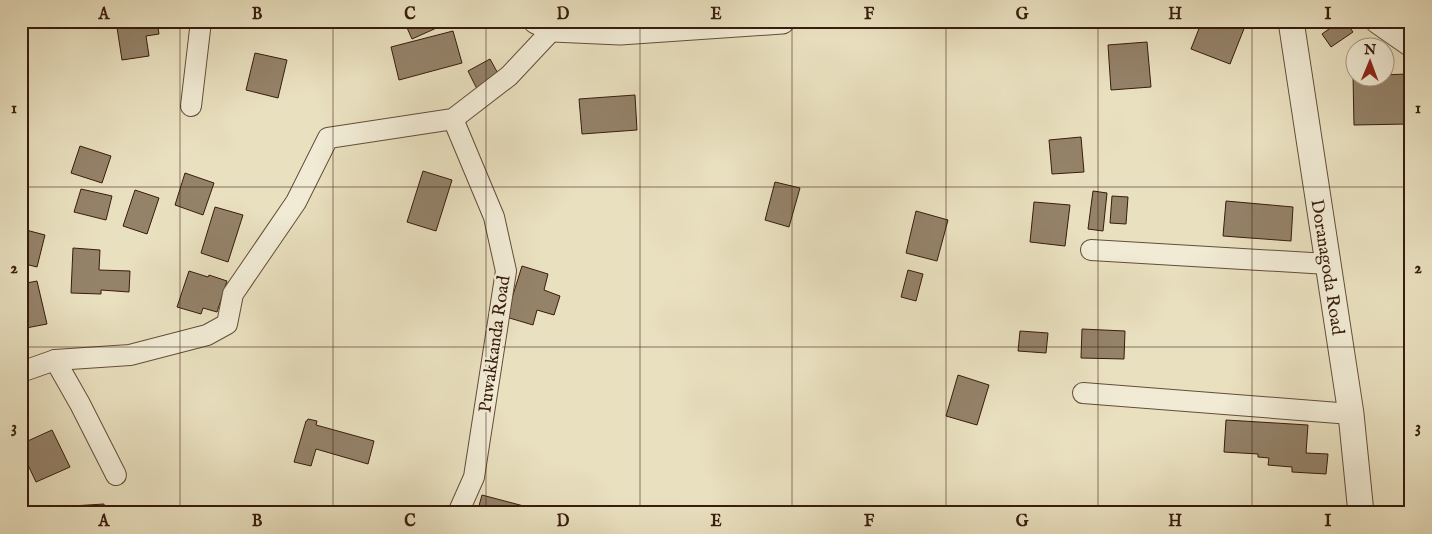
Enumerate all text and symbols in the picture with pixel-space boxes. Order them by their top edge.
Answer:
text: A [98,5,111,25]
text: B [252,5,263,25]
text: C [404,5,416,25]
text: D [557,5,570,25]
text: E [710,5,722,25]
text: F [864,5,875,25]
text: G [1016,5,1029,25]
text: H [1168,5,1182,25]
text: I [1325,5,1332,25]
north arrow [1344,38,1394,88]
text: N [1363,41,1376,59]
text: 1 [11,99,17,119]
text: 1 [1415,99,1421,119]
street label: Doranagoda Road [1304,198,1349,337]
text: 2 [10,259,18,279]
text: 2 [1414,259,1422,279]
street label: Puwakkanda Road [474,274,517,414]
text: 3 [11,418,17,438]
text: 3 [1415,418,1421,438]
text: A [98,512,111,532]
text: B [252,512,263,532]
text: C [404,512,416,532]
text: D [557,512,570,532]
text: E [710,512,722,532]
text: F [864,512,875,532]
text: G [1016,512,1029,532]
text: H [1168,512,1182,532]
text: I [1325,512,1332,532]

